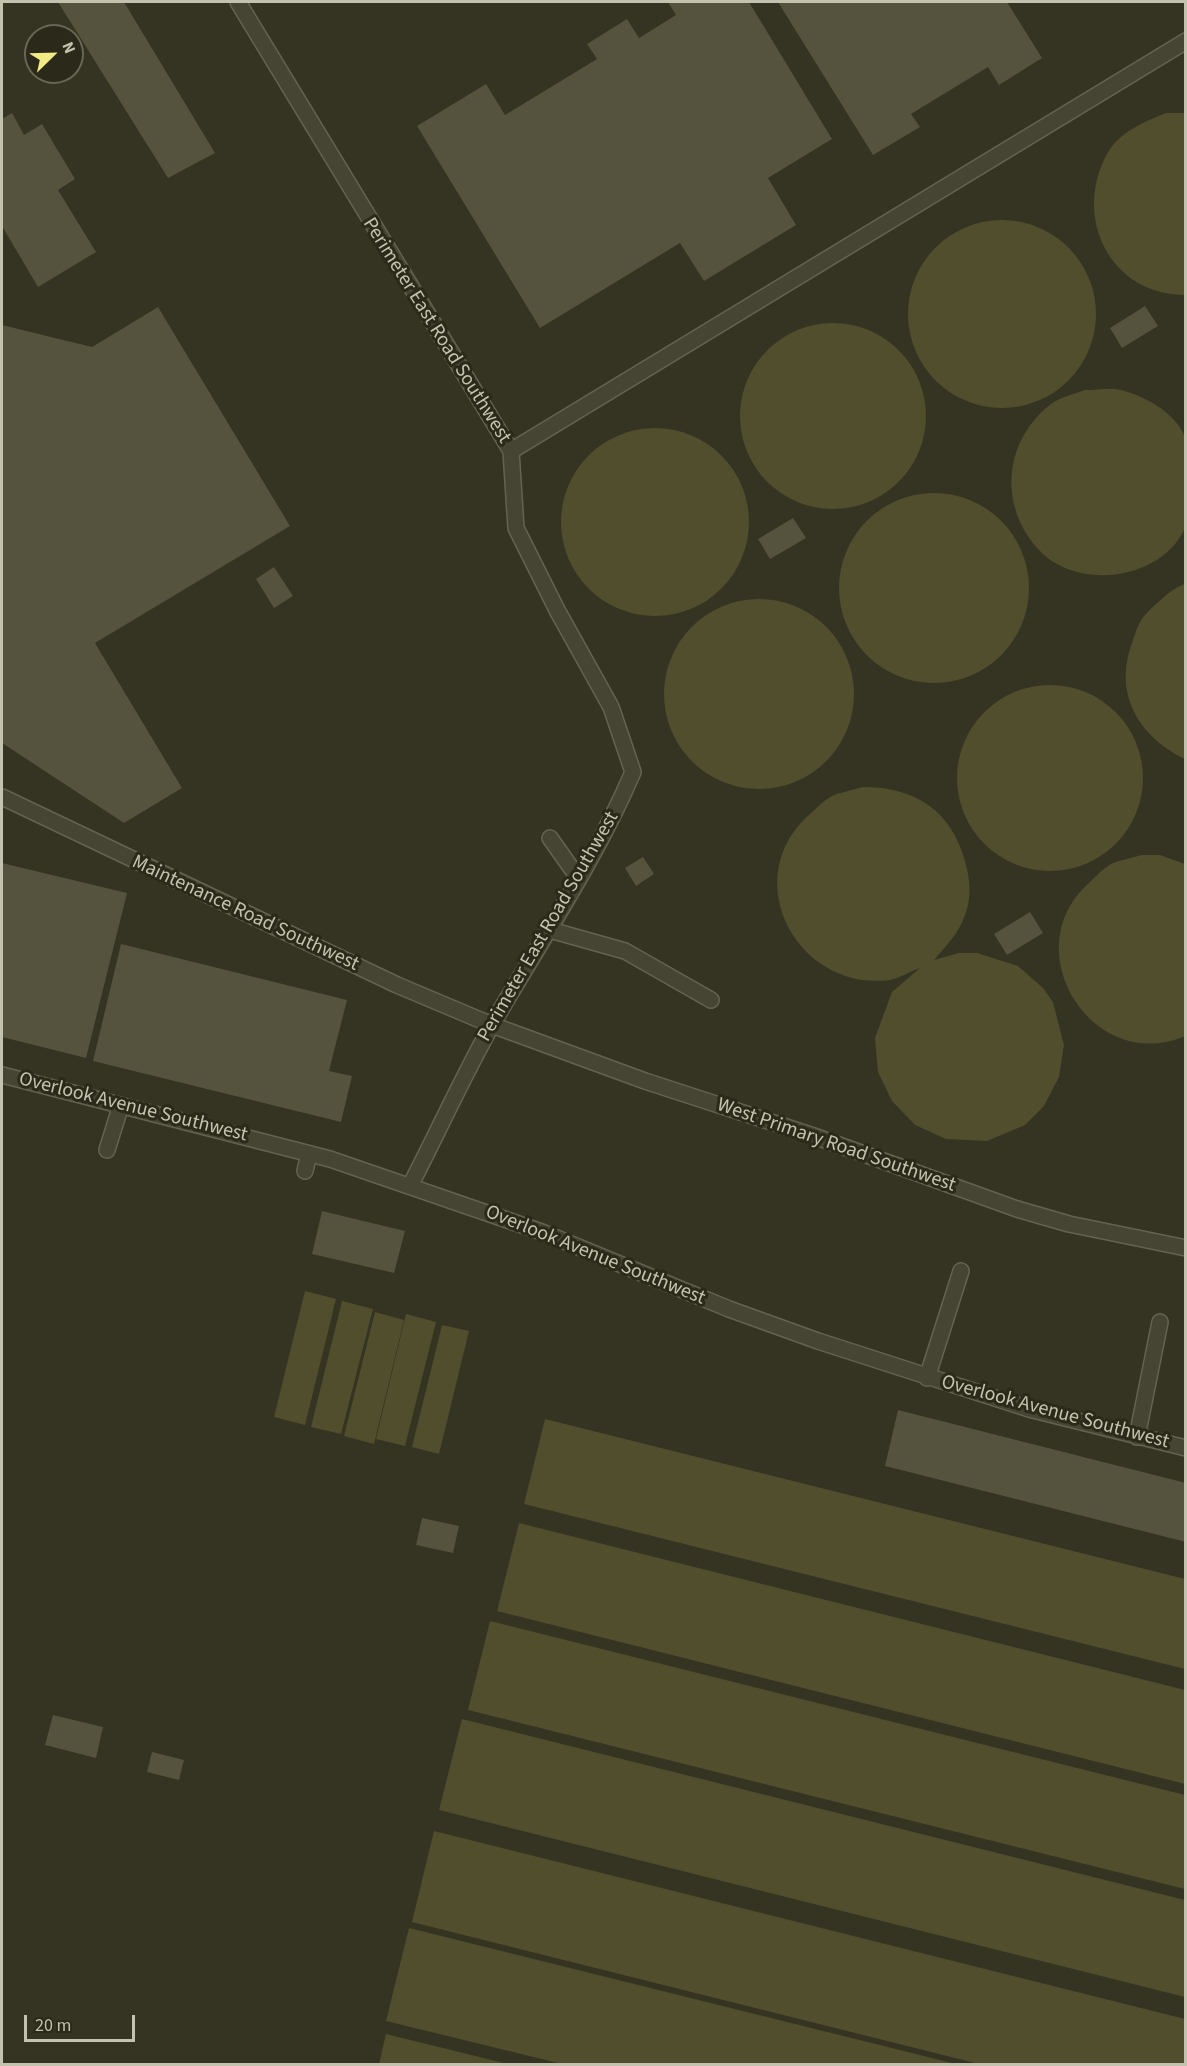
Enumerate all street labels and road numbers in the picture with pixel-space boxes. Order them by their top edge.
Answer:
street label: Perimeter East Road Southwest [357,214,515,448]
street label: Perimeter East Road Southwest [473,808,625,1046]
street label: Maintenance Road Southwest [128,851,362,977]
street label: Overlook Avenue Southwest [16,1068,250,1148]
street label: West Primary Road Southwest [713,1094,959,1198]
street label: Overlook Avenue Southwest [482,1201,708,1311]
street label: Overlook Avenue Southwest [939,1371,1171,1455]

